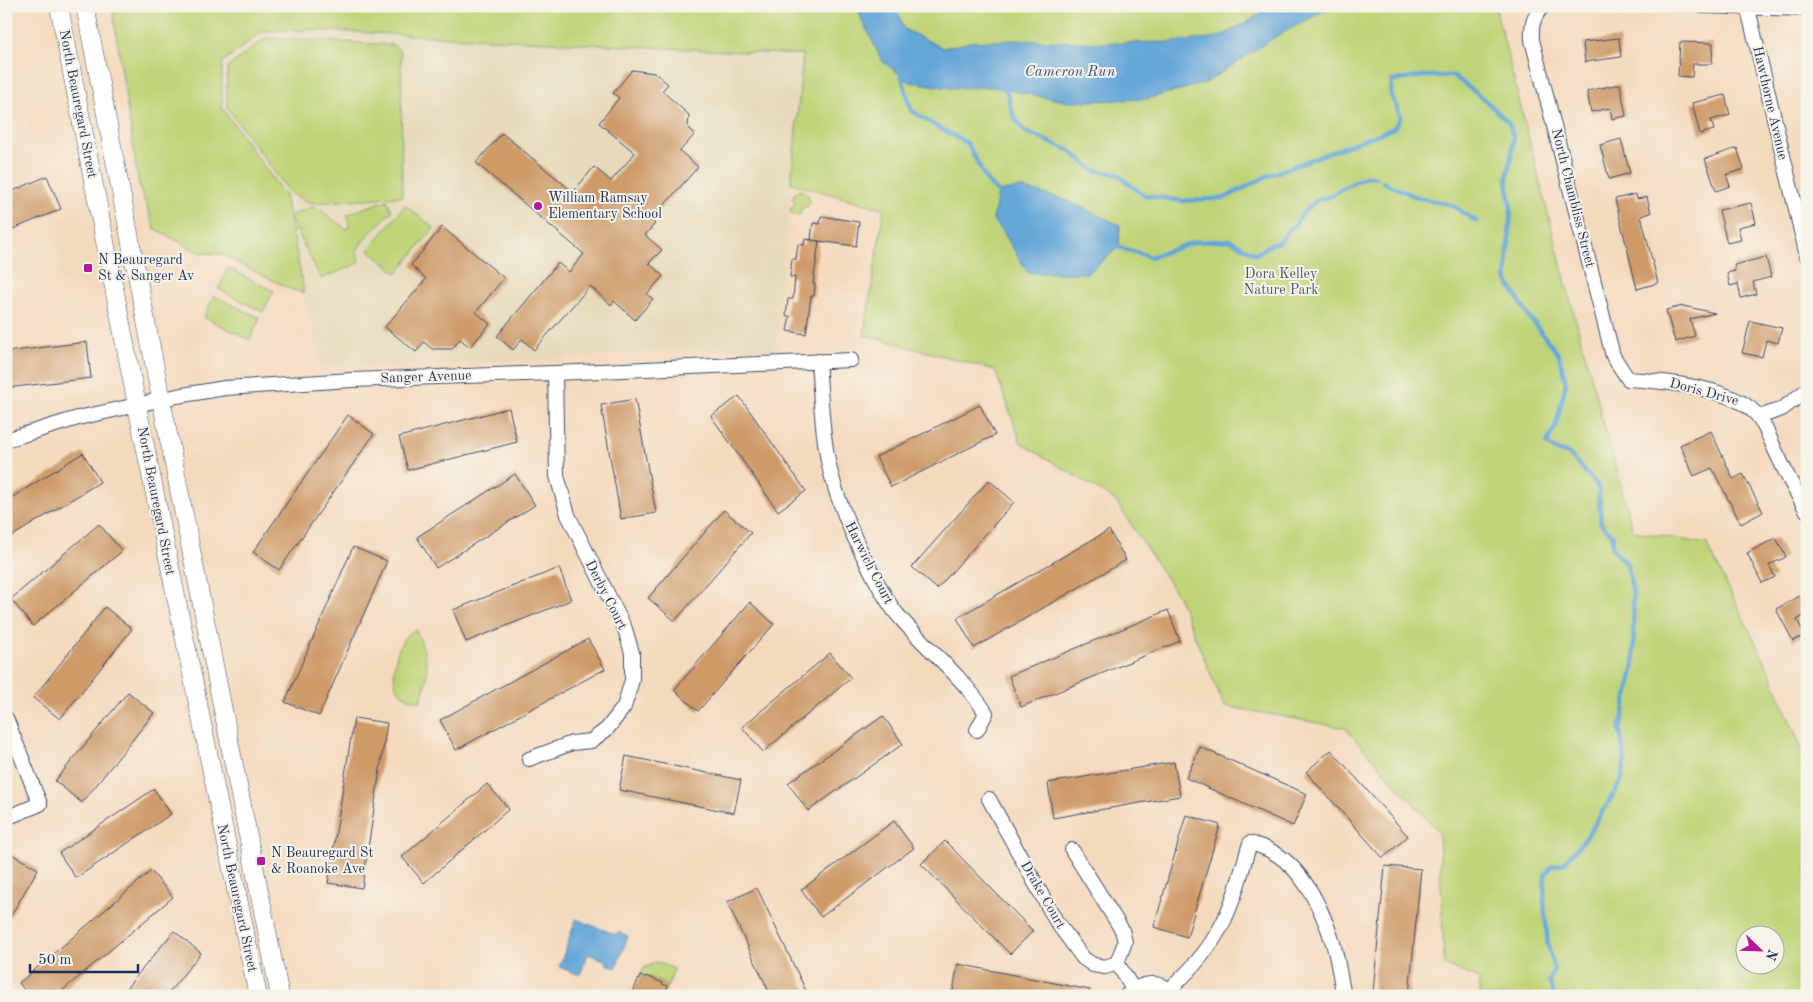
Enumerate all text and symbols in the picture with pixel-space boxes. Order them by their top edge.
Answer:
street label: North Beauregard Street [57,28,99,180]
street label: Hawthorne Avenue [1750,45,1790,161]
water label: Cameron Run [1025,65,1116,80]
street label: North Chambliss Street [1549,127,1597,269]
place label: William Ramsay Elementary School [548,191,662,221]
marker: William Ramsay Elementary School [532,200,544,212]
place label: N Beauregard St & Sanger Av [98,253,195,283]
marker: N Beauregard St & Sanger Av [82,262,94,274]
park label: Dora Kelley Nature Park [1243,267,1319,297]
street label: Sanger Avenue [380,368,472,386]
street label: Doris Drive [1668,376,1740,408]
street label: North Beauregard Street [135,425,177,577]
street label: Harwich Court [842,520,896,607]
street label: Derby Court [582,558,630,632]
street label: North Beauregard Street [214,823,260,973]
place label: N Beauregard St & Roanoke Ave [271,846,373,876]
marker: N Beauregard St & Roanoke Ave [255,855,267,867]
street label: Drake Court [1018,859,1068,931]
north arrow [1736,924,1786,974]
scale bar [30,942,138,974]
text: N [1762,947,1780,963]
text: 50 m [38,953,72,968]

